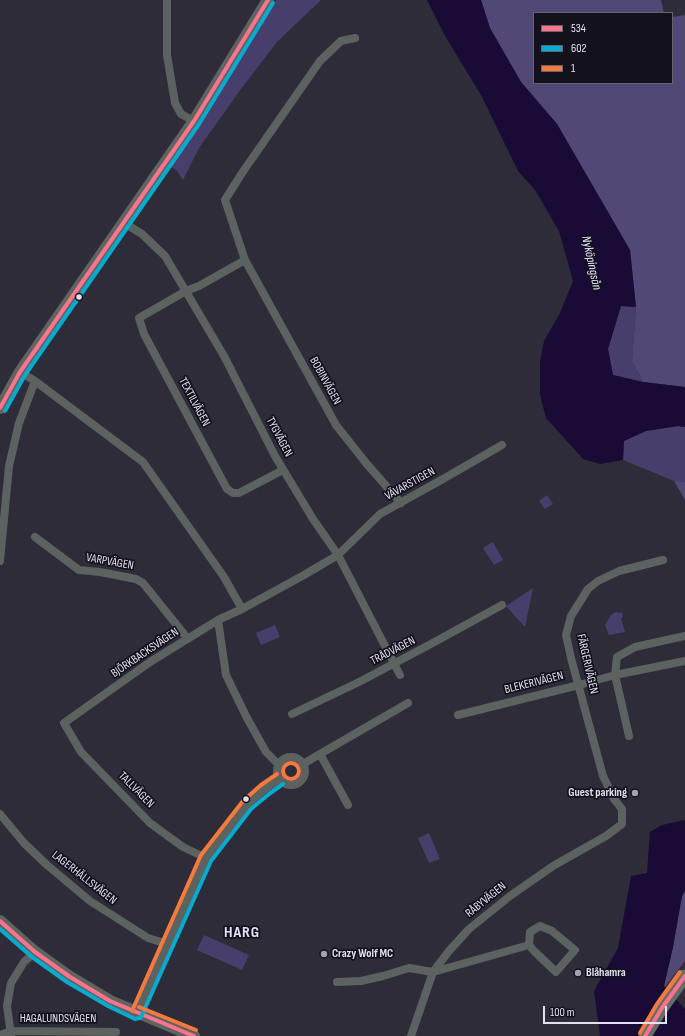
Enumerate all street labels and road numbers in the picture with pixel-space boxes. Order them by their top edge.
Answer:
street label: BOBINVÄGEN [306,355,344,407]
street label: TEXTILVÄGEN [175,375,213,429]
street label: TYGVÄGEN [263,415,295,459]
street label: VÄVARSTIGEN [382,464,438,504]
street label: VARPVÄGEN [85,551,135,573]
street label: BJÖRKBACKSVÄGEN [108,625,182,681]
street label: FÄRGERIVÄGEN [573,633,601,695]
street label: TRÅDVÄGEN [368,634,418,668]
street label: BLEKERIVÄGEN [503,669,565,697]
street label: TALLVÄGEN [115,769,157,811]
street label: LAGERHÄLLSVÄGEN [49,848,119,908]
street label: RÅBYVÄGEN [463,879,509,921]
street label: HAGALUNDSVÄGEN [20,1012,96,1026]

